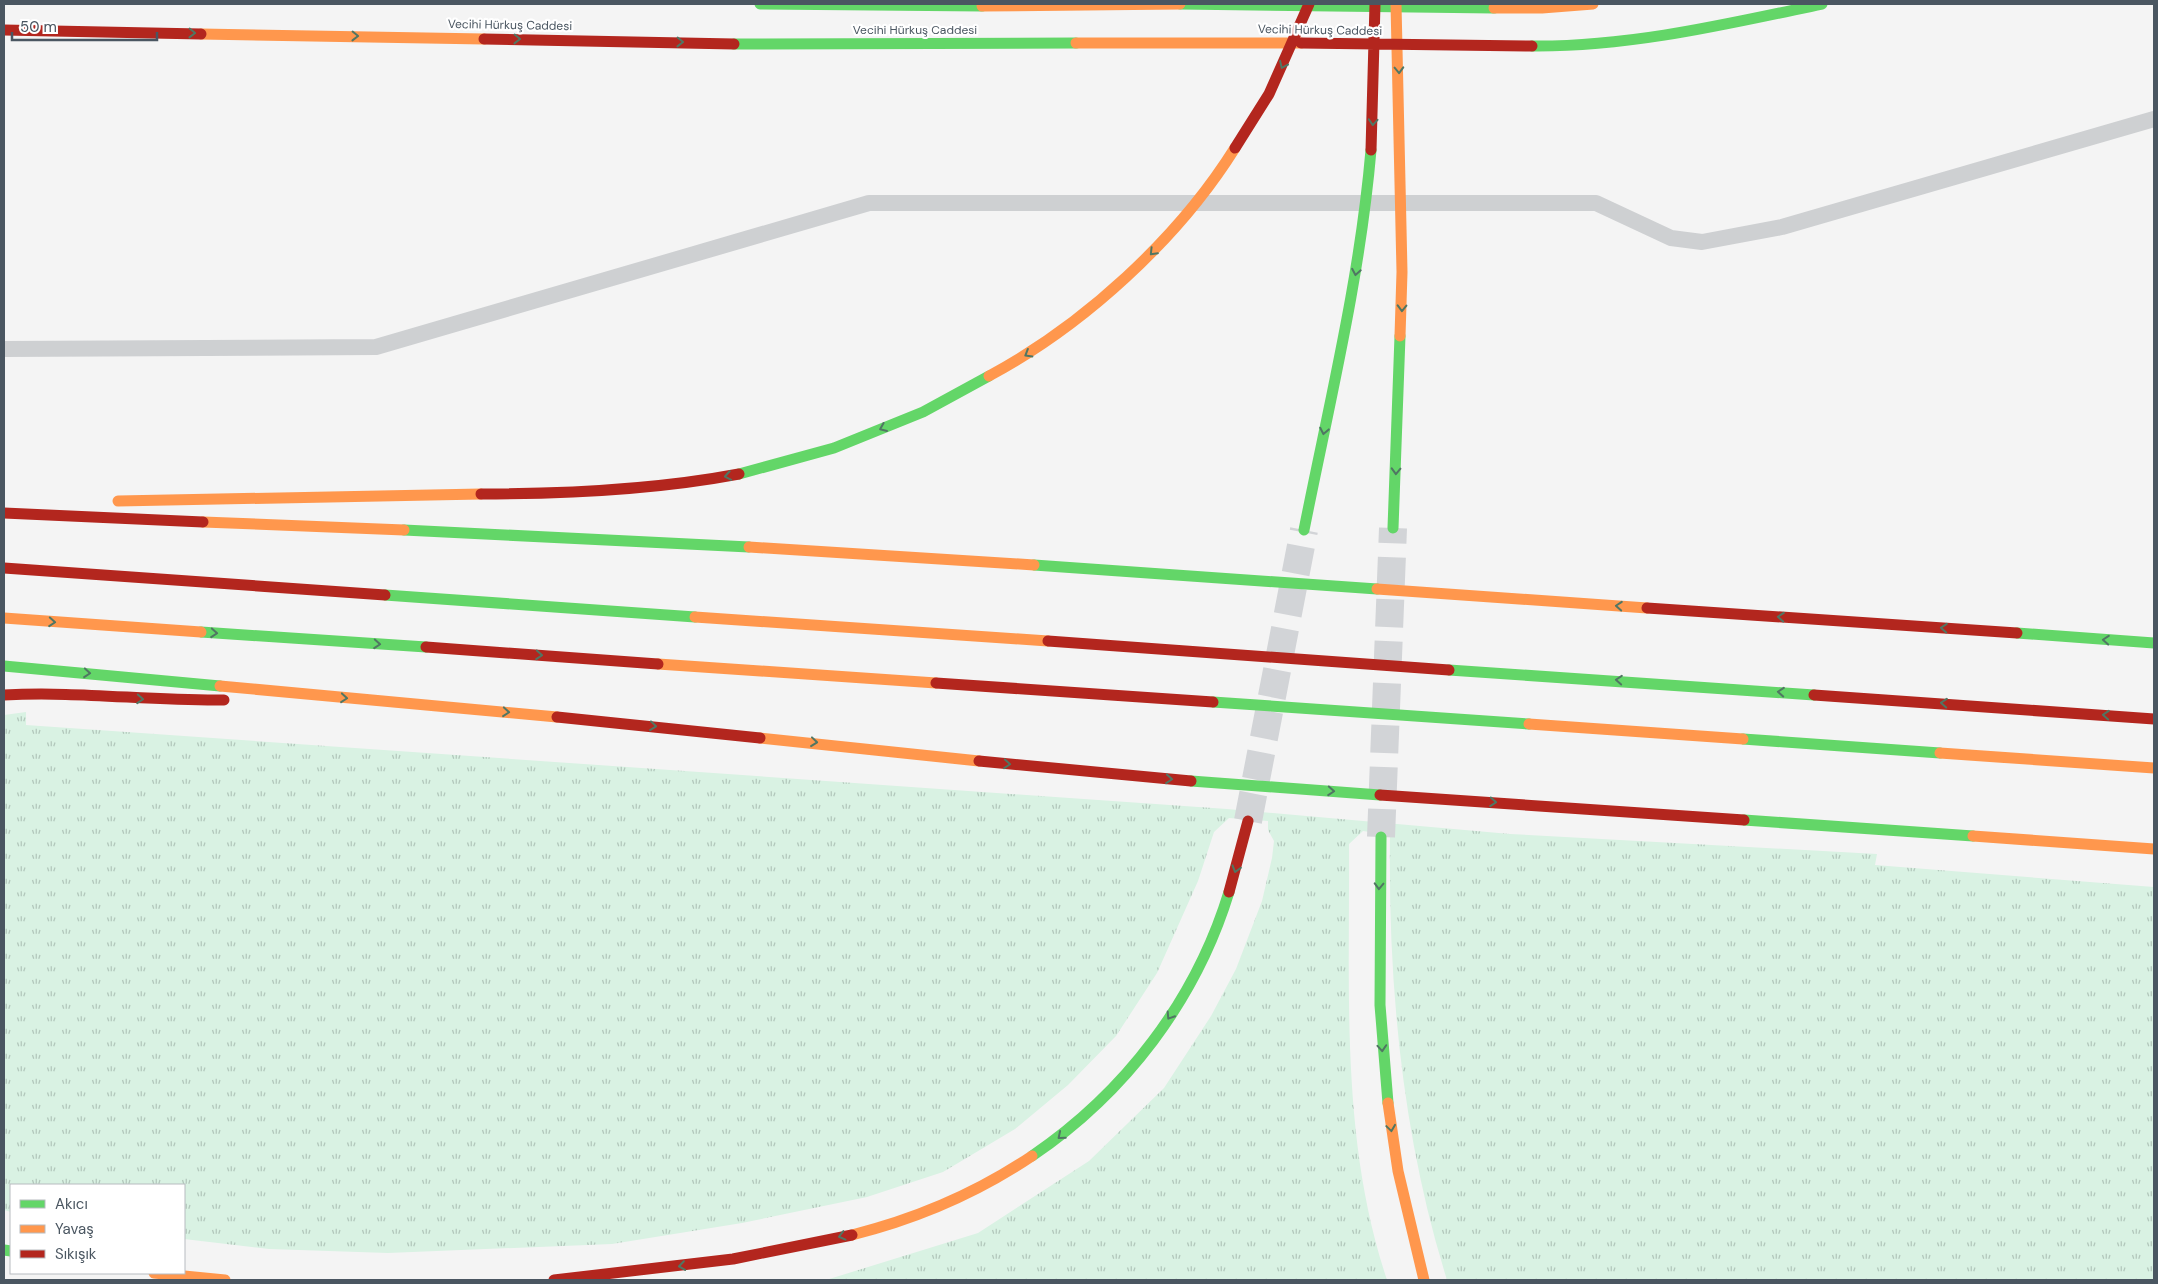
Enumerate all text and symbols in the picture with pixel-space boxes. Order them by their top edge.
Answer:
scale bar [12,10,158,42]
street label: Vecihi Hürkuş Caddesi [448,16,572,34]
text: 50 m [20,17,57,37]
street label: Vecihi Hürkuş Caddesi [1258,21,1382,39]
street label: Vecihi Hürkuş Caddesi [853,22,977,38]
one-way arrow [189,28,197,39]
one-way arrow [352,31,359,41]
one-way arrow [514,34,522,44]
one-way arrow [676,37,684,47]
one-way arrow [1279,60,1290,69]
one-way arrow [1393,66,1404,74]
one-way arrow [1367,119,1378,127]
one-way arrow [1150,246,1159,255]
one-way arrow [1351,267,1361,276]
one-way arrow [1396,305,1407,313]
one-way arrow [1024,348,1033,358]
one-way arrow [880,423,888,433]
one-way arrow [1319,426,1329,435]
one-way arrow [1390,467,1401,475]
one-way arrow [724,470,733,480]
one-way arrow [1615,600,1623,611]
one-way arrow [1777,612,1785,623]
one-way arrow [49,616,57,627]
one-way arrow [1939,623,1947,634]
one-way arrow [211,627,219,638]
one-way arrow [2101,634,2109,645]
one-way arrow [373,638,381,649]
one-way arrow [535,650,543,661]
one-way arrow [83,667,91,678]
one-way arrow [1615,675,1623,686]
one-way arrow [1777,686,1785,697]
one-way arrow [341,692,349,703]
one-way arrow [136,693,144,704]
one-way arrow [1939,698,1947,709]
one-way arrow [503,706,511,717]
one-way arrow [2101,710,2109,721]
one-way arrow [649,720,657,731]
one-way arrow [811,737,819,748]
one-way arrow [1003,758,1011,769]
one-way arrow [1165,773,1173,784]
one-way arrow [1327,785,1335,796]
one-way arrow [1489,797,1497,808]
one-way arrow [1232,864,1242,872]
one-way arrow [1373,882,1384,890]
one-way arrow [1167,1010,1176,1020]
one-way arrow [1376,1044,1387,1052]
one-way arrow [1385,1125,1396,1133]
one-way arrow [1058,1130,1067,1138]
legend [10,1184,185,1274]
text: Akıcı [55,1194,88,1214]
text: Yavaş [55,1219,94,1239]
one-way arrow [838,1230,847,1241]
text: Sıkışık [55,1244,97,1264]
one-way arrow [678,1260,687,1270]

